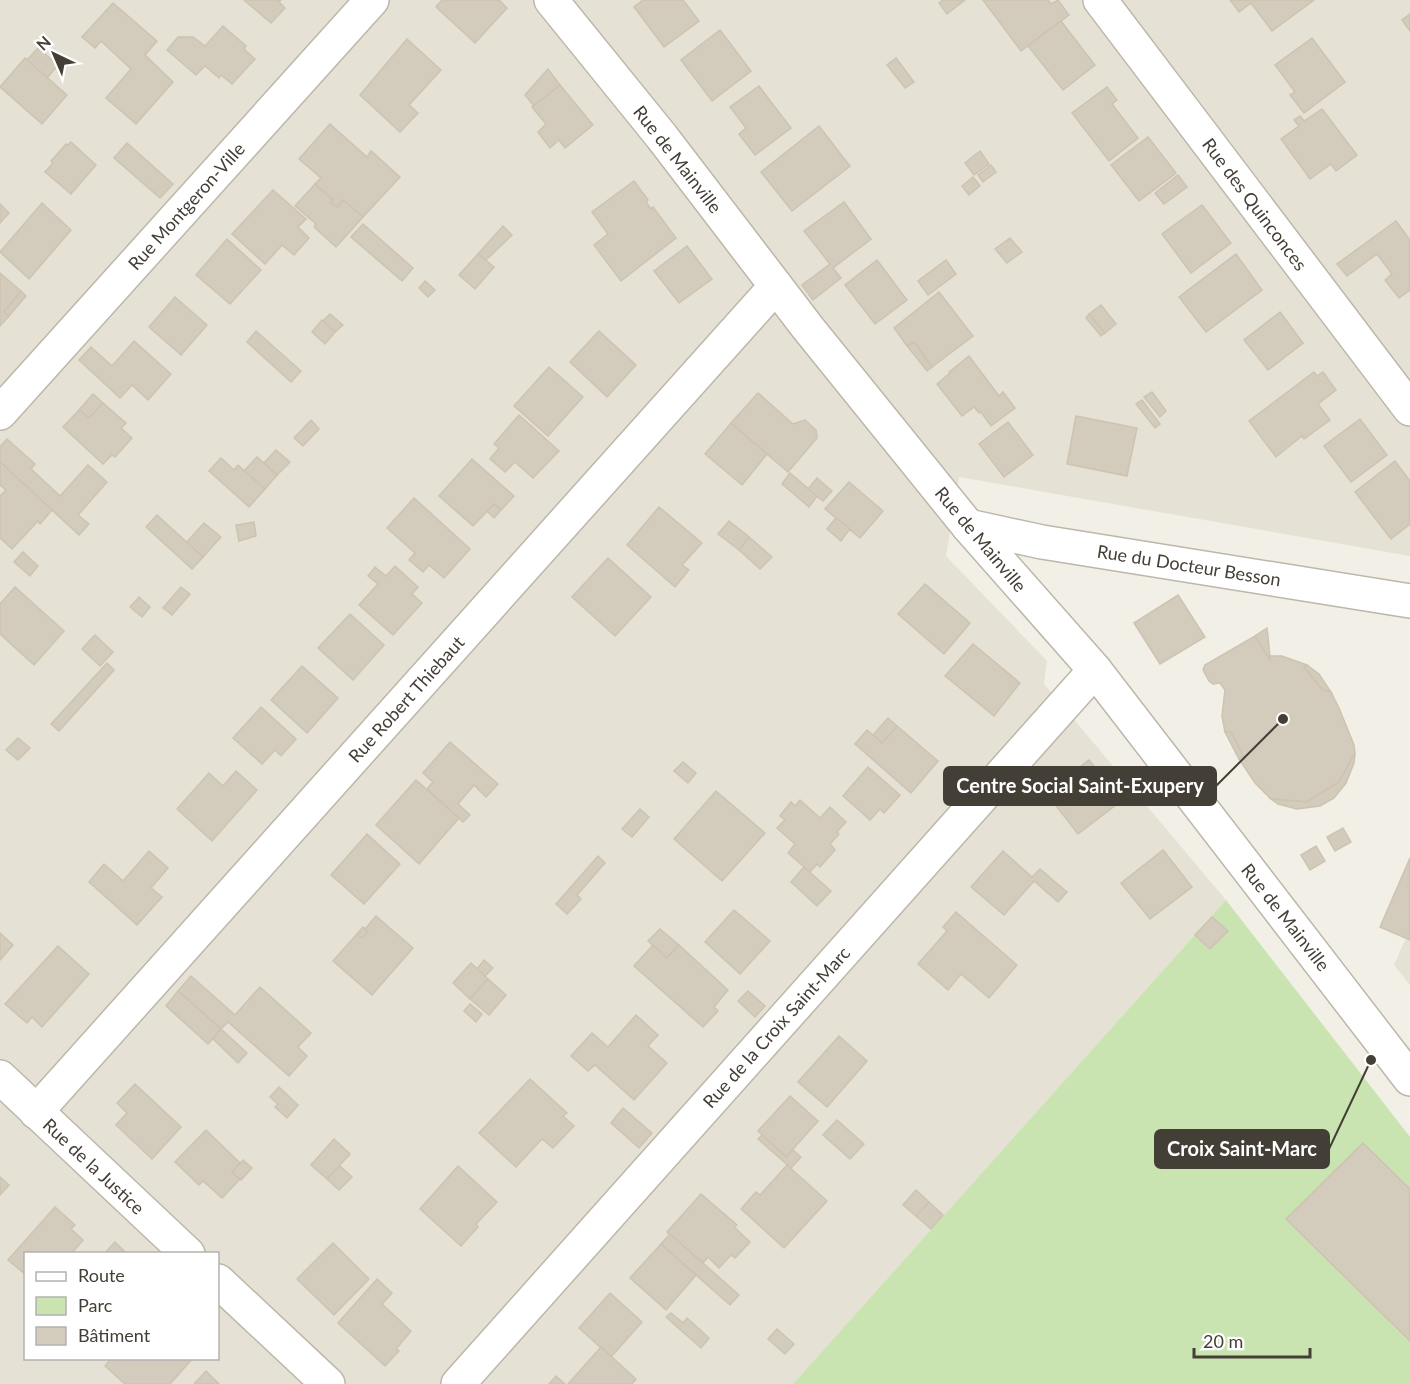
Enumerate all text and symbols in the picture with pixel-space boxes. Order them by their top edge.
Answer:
north arrow [24,24,84,84]
text: N [32,32,54,54]
street label: Rue de Mainville [629,101,727,217]
street label: Rue des Quinconces [1198,133,1312,275]
street label: Rue Montgeron-Ville [123,138,249,274]
street label: Rue de Mainville [931,482,1031,596]
street label: Rue du Docteur Besson [1096,540,1282,590]
street label: Rue Robert Thiebaut [343,631,469,767]
callout: Centre Social Saint-Exupery [944,767,1216,805]
text: Centre Social Saint-Exupery [956,773,1204,797]
street label: Rue de Mainville [1237,859,1335,975]
street label: Rue de la Croix Saint-Marc [698,942,855,1112]
street label: Rue de la Justice [39,1113,149,1219]
callout: Croix Saint-Marc [1155,1130,1329,1168]
text: Croix Saint-Marc [1167,1136,1317,1160]
legend [24,1252,219,1360]
text: Route [78,1264,125,1286]
text: Parc [78,1294,113,1316]
scale bar [1194,1321,1310,1359]
text: Bâtiment [78,1324,151,1346]
text: 20 m [1203,1330,1243,1352]

